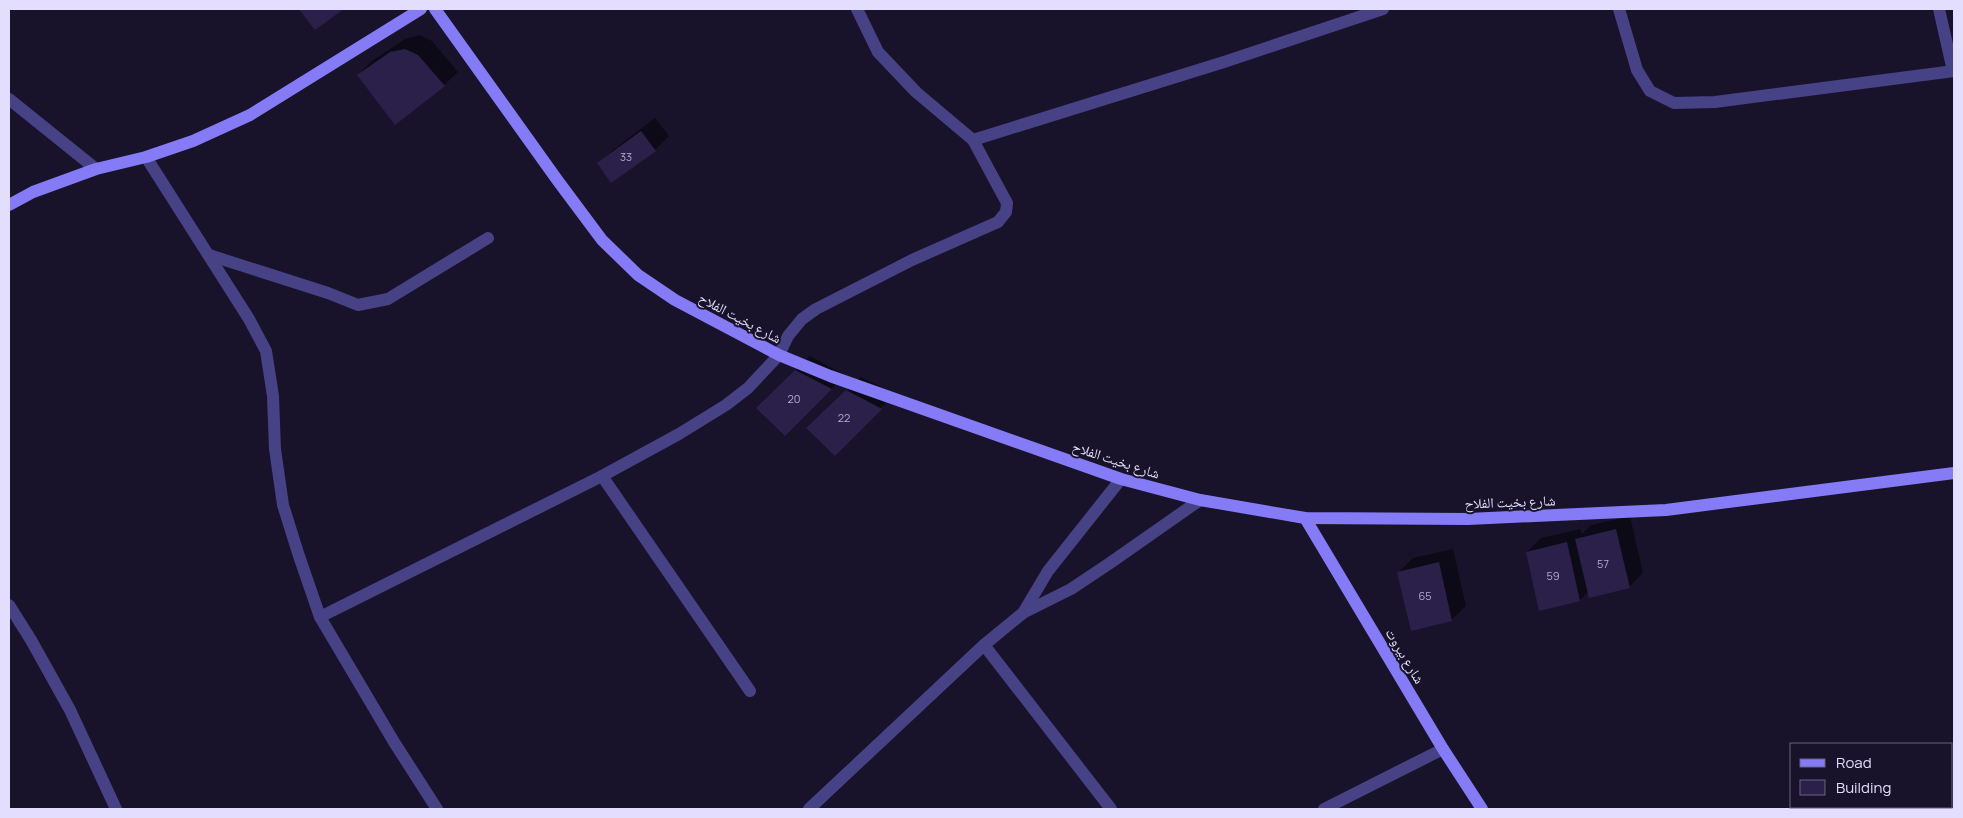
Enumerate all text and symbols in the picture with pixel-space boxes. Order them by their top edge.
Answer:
house number: 33 [620,149,632,164]
street label: شارع بخيت الفلاح [695,288,785,348]
house number: 20 [788,391,800,406]
house number: 22 [838,410,850,425]
street label: شارع بخيت الفلاح [1070,436,1162,484]
street label: شارع بخيت الفلاح [1464,490,1556,514]
house number: 57 [1597,556,1609,571]
house number: 59 [1546,568,1560,583]
house number: 65 [1418,588,1432,603]
street label: شارع بيروت [1381,625,1429,687]
legend [1790,743,1953,808]
text: Road [1836,752,1872,773]
text: Building [1836,777,1891,798]

